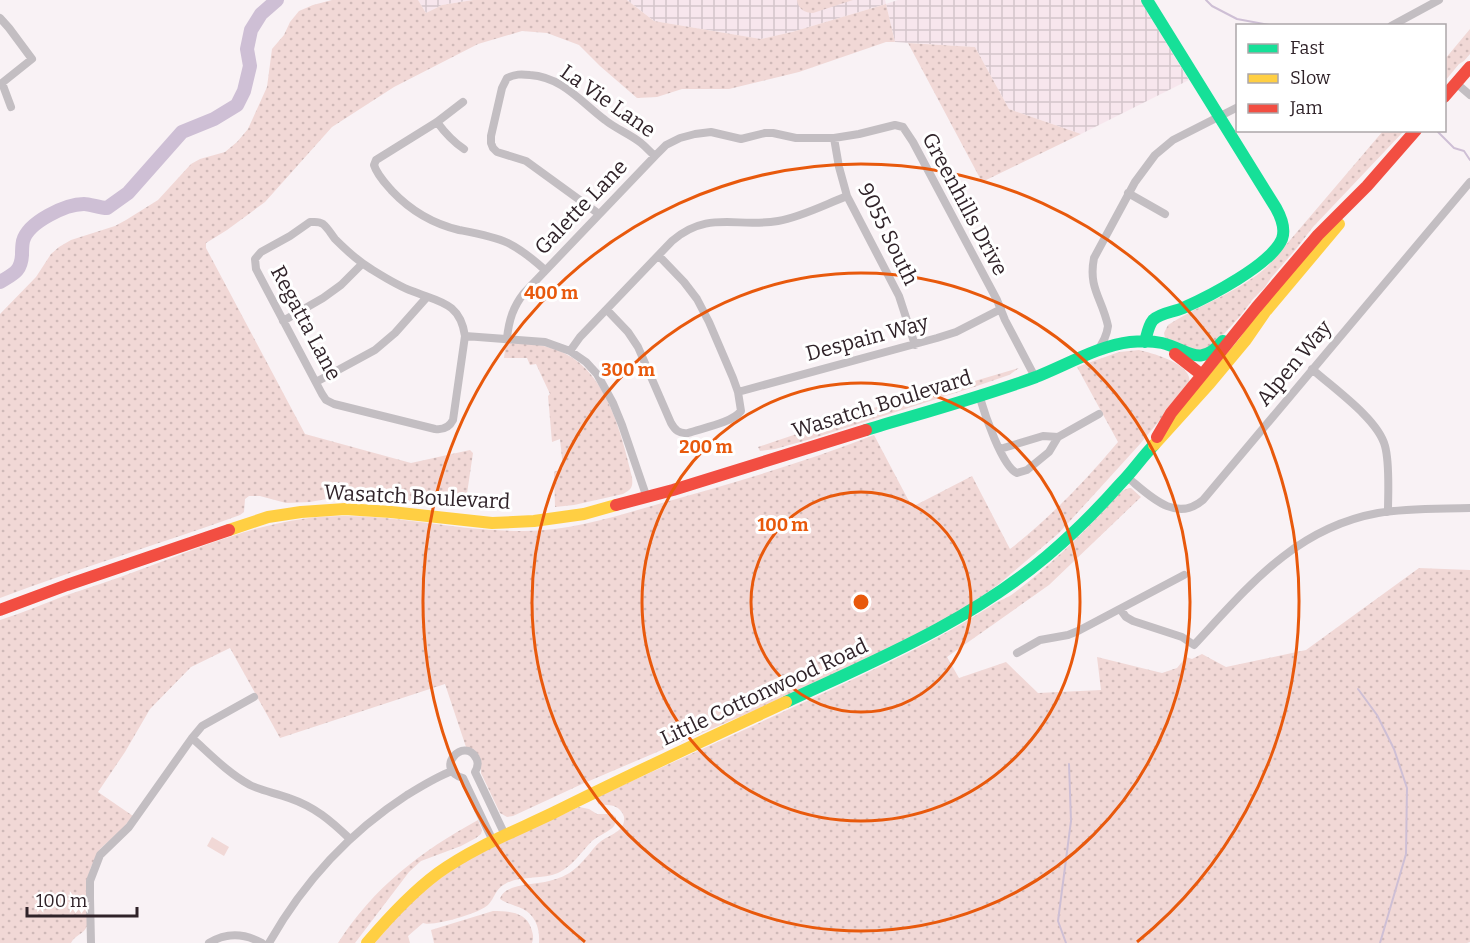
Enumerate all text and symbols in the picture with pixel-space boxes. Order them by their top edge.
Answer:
legend [1236,24,1446,132]
text: Fast [1290,37,1325,59]
street label: La Vie Lane [555,59,661,143]
text: Slow [1290,67,1331,89]
text: Jam [1289,97,1323,119]
street label: Greenhills Drive [916,128,1014,280]
street label: Galette Lane [529,154,633,260]
street label: 9055 South [852,179,924,289]
street label: Regatta Lane [265,261,347,385]
text: 400 m [524,282,578,304]
street label: Despain Way [803,309,932,367]
street label: Alpen Way [1251,314,1338,411]
text: 300 m [601,359,655,381]
street label: Wasatch Boulevard [789,364,975,444]
text: 200 m [679,436,733,458]
street label: Wasatch Boulevard [323,479,511,515]
text: 100 m [757,514,809,536]
centre of rings [851,592,871,612]
street label: Little Cottonwood Road [656,633,872,751]
scale bar [27,880,136,918]
text: 100 m [36,890,87,912]

